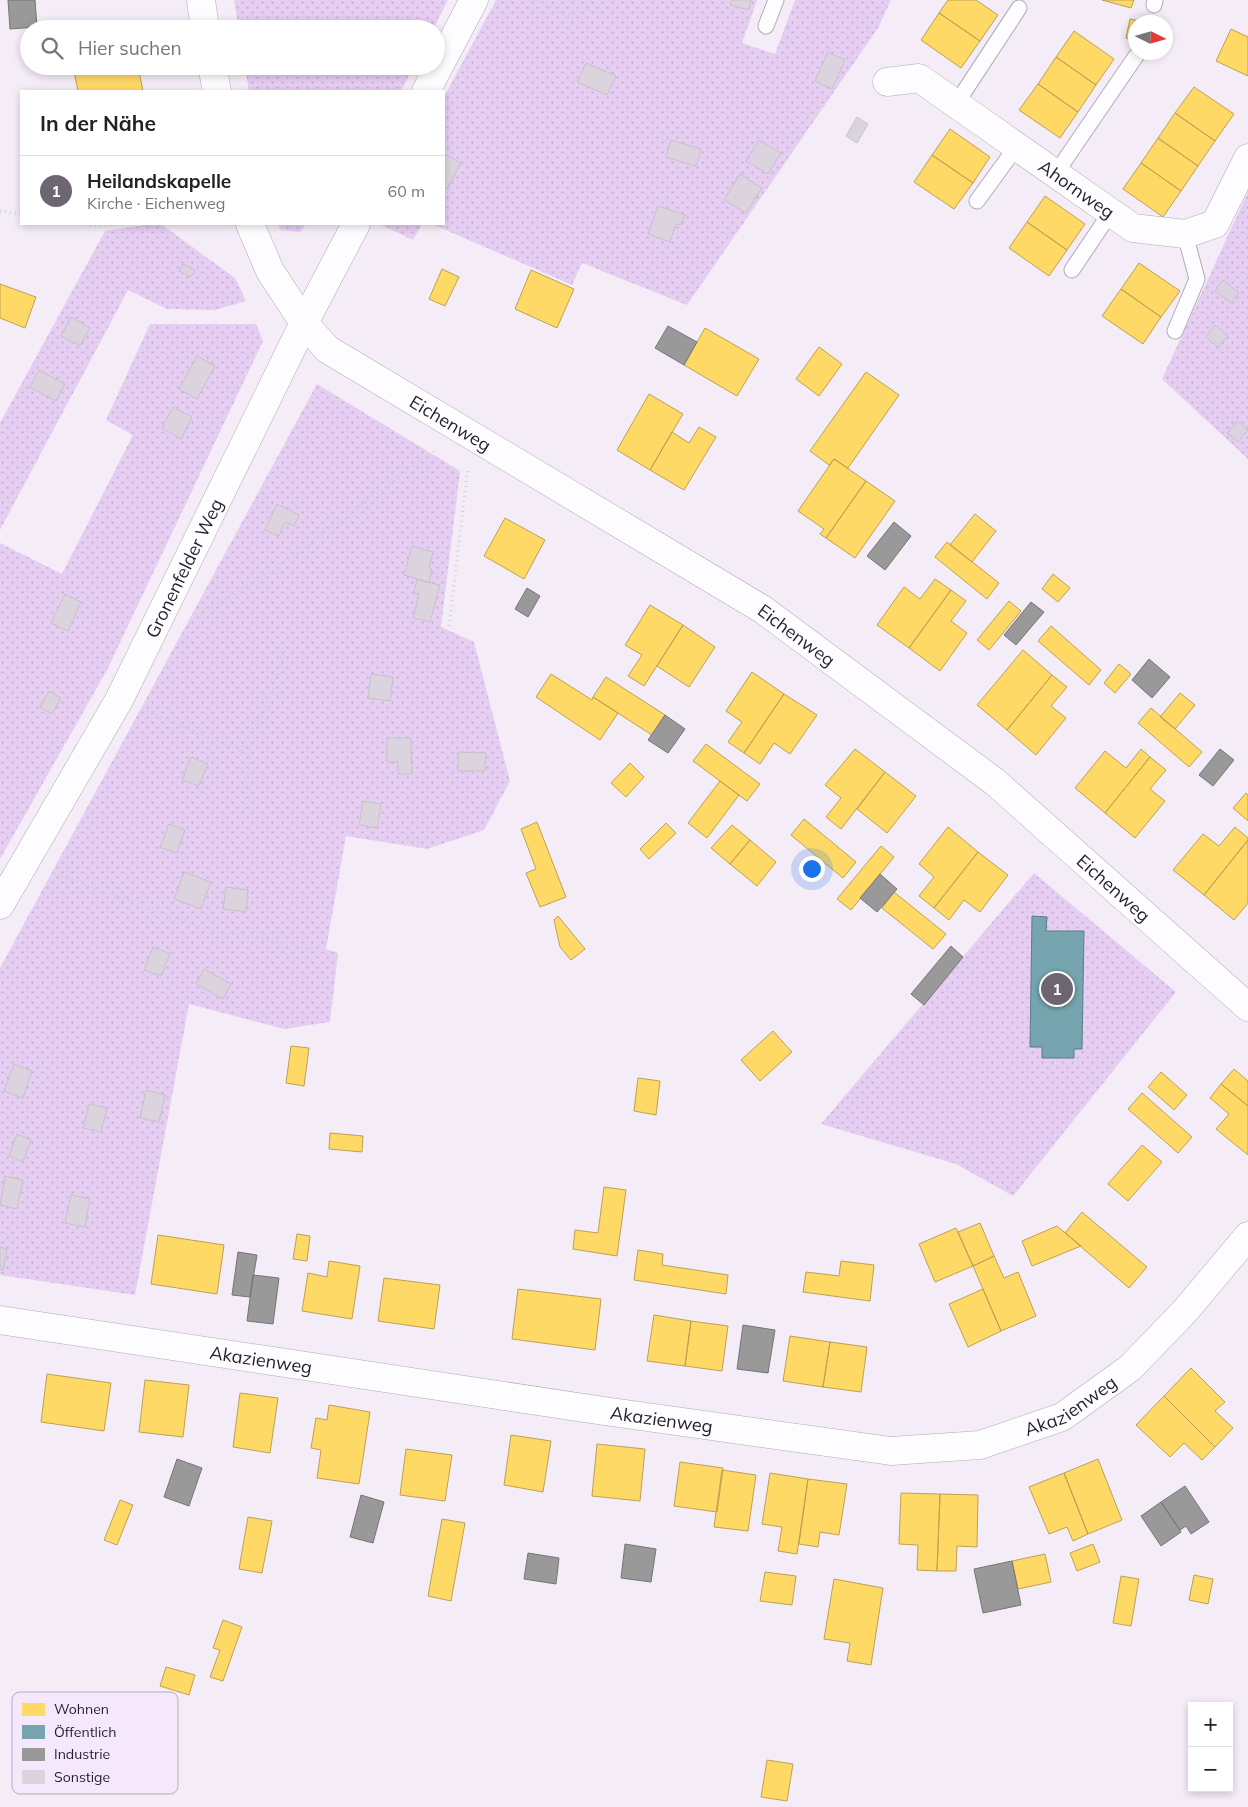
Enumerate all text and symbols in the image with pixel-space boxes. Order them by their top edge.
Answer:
north arrow [1128,15,1173,60]
search box [20,20,445,75]
icon: search [38,34,66,62]
text: Hier suchen [78,36,182,60]
text: In der Nähe [40,110,156,136]
street label: Ahornweg [1035,154,1119,223]
text: Heilandskapelle [87,169,231,193]
text: 1 [51,181,61,201]
text: 60 m [388,181,425,201]
text: Kirche · Eichenweg [87,193,225,213]
street label: Eichenweg [406,390,496,456]
street label: Gronenfelder Weg [140,495,228,641]
street label: Eichenweg [753,599,840,671]
street label: Eichenweg [1072,849,1155,926]
your location [799,856,825,882]
pin: 1 [1041,970,1073,1008]
street label: Akazienweg [208,1340,314,1378]
street label: Akazienweg [1021,1370,1121,1441]
street label: Akazienweg [609,1401,714,1438]
legend [12,1692,178,1794]
text: Wohnen [54,1700,109,1718]
map controls [1188,1702,1233,1792]
button: + [1188,1702,1233,1747]
text: Öffentlich [54,1723,116,1741]
text: Industrie [54,1745,110,1763]
button: − [1188,1747,1233,1792]
text: Sonstige [54,1768,110,1786]

